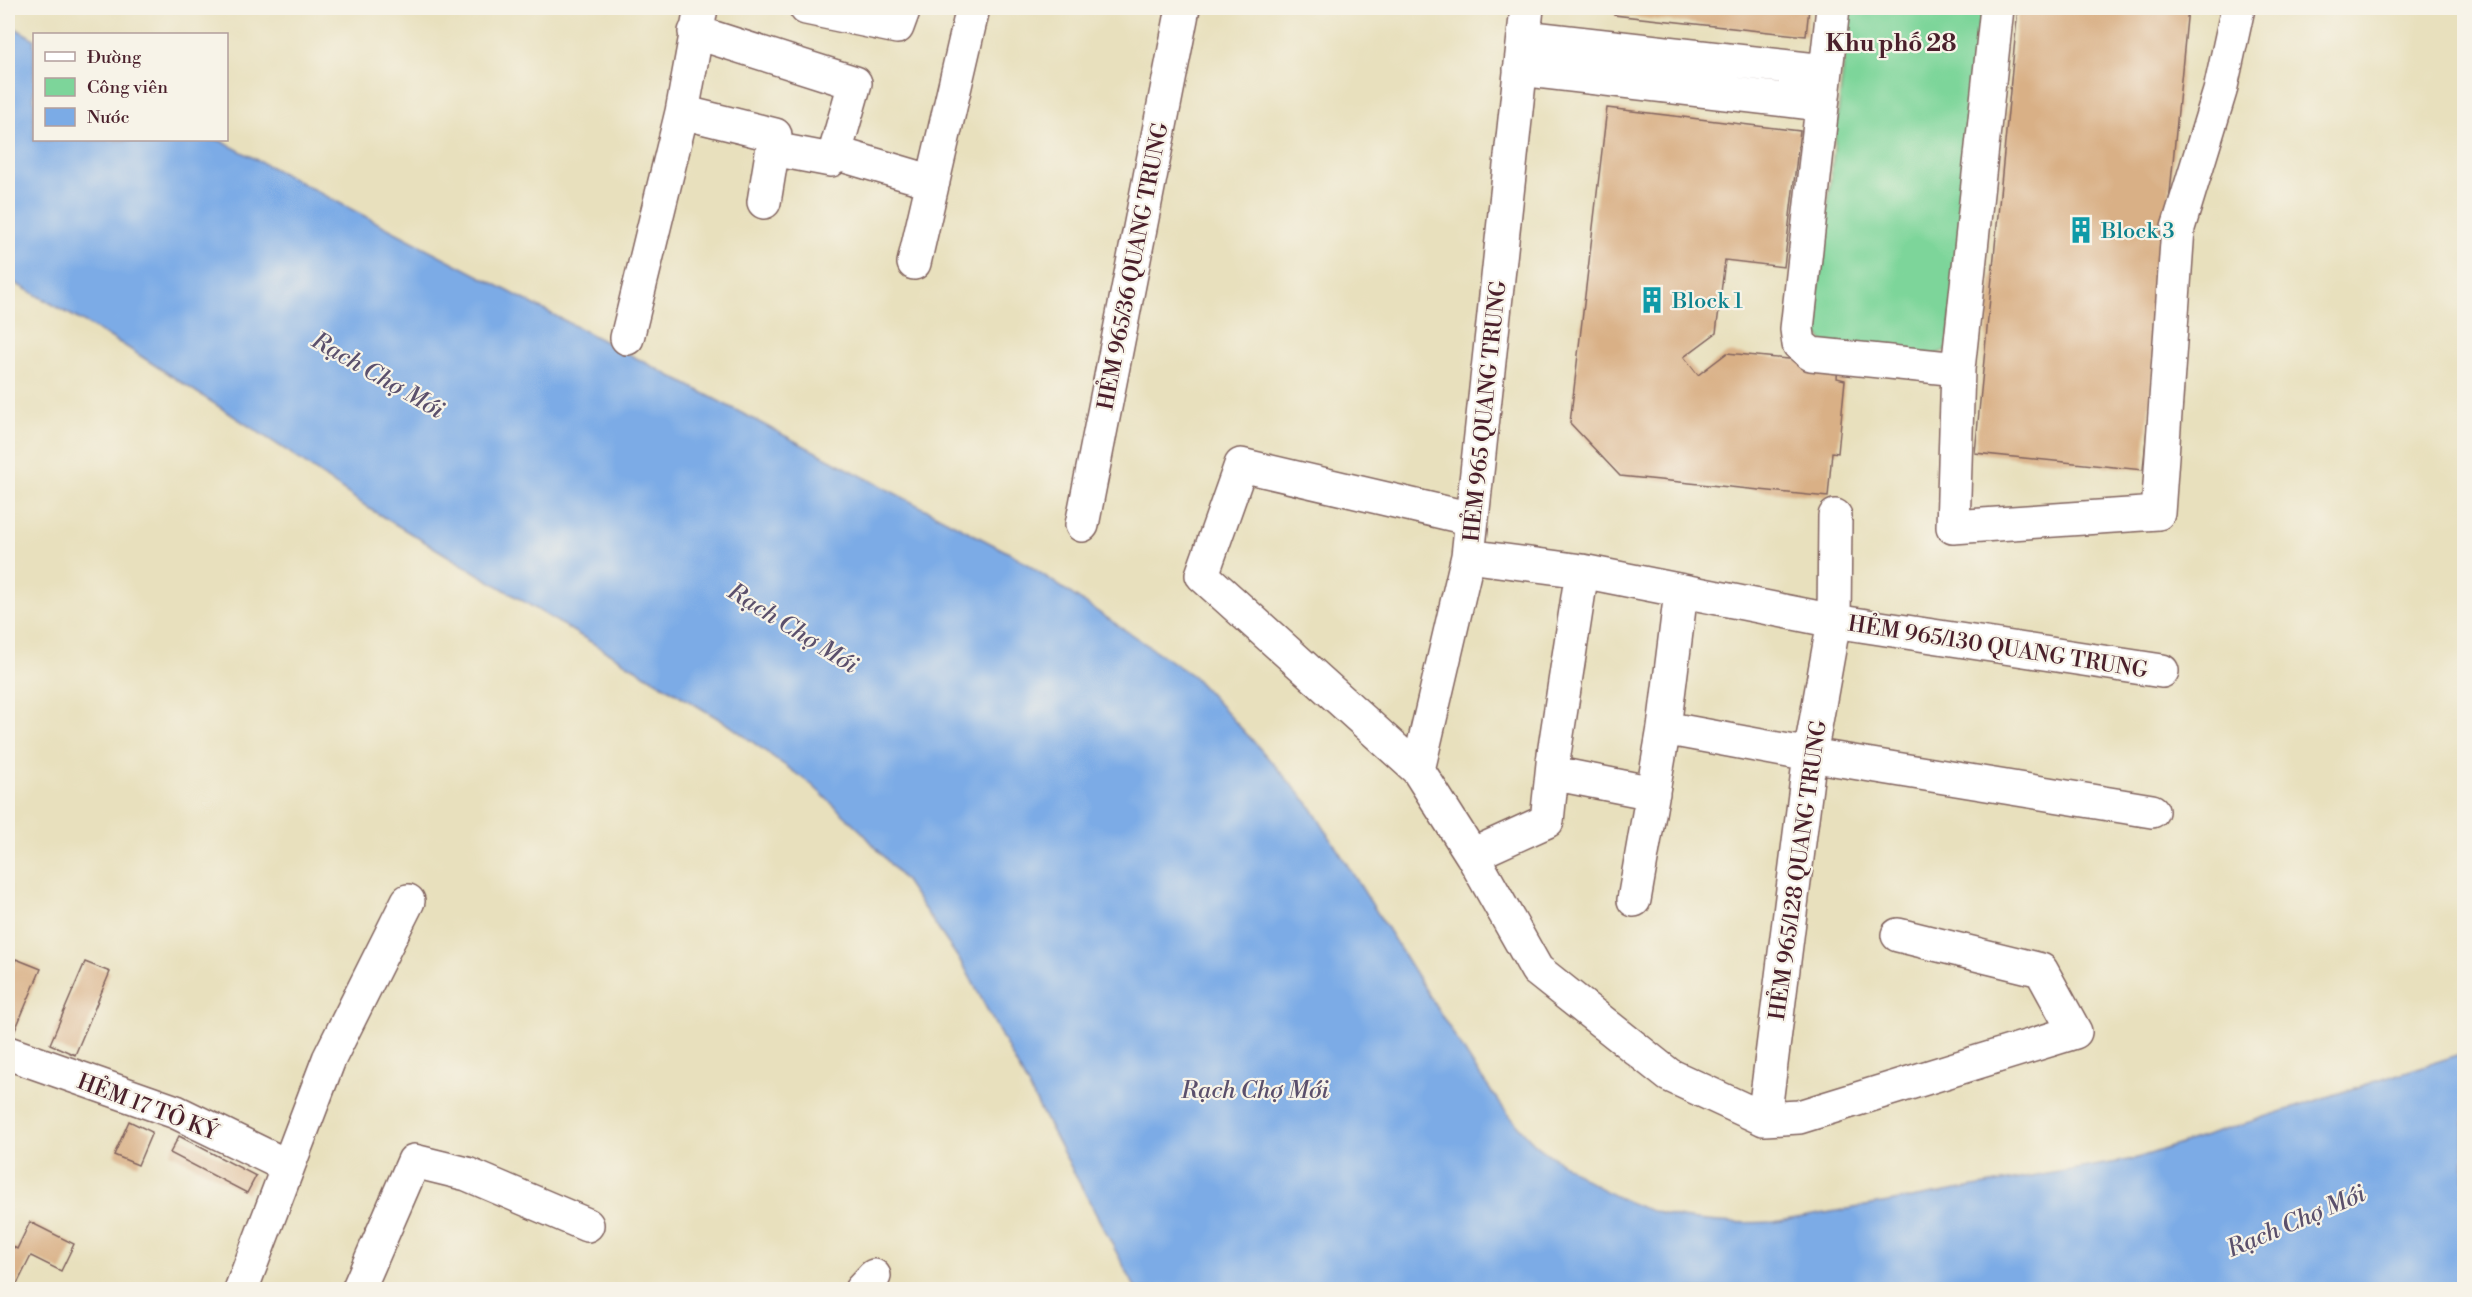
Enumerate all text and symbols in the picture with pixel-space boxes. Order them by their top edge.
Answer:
district label: Khu phố 28 [1825,29,1957,59]
legend [33,33,228,141]
text: Đường [87,46,142,69]
text: Công viên [87,76,168,99]
text: Nước [87,106,130,129]
street label: HẺM 965/36 QUANG TRUNG [1091,120,1175,412]
building icon: Block 3 [2066,215,2096,245]
place label: Block 3 [2100,218,2175,245]
street label: HẺM 965 QUANG TRUNG [1457,279,1513,543]
building icon: Block 1 [1637,285,1667,315]
place label: Block 1 [1671,288,1743,315]
water label: Rạch Chợ Mới [305,325,450,426]
water label: Rạch Chợ Mới [721,576,864,681]
street label: HẺM 965/130 QUANG TRUNG [1846,609,2150,685]
street label: HẺM 965/128 QUANG TRUNG [1763,718,1833,1022]
street label: HẺM 17 TÔ KÝ [73,1066,224,1147]
water label: Rạch Chợ Mới [1180,1076,1330,1106]
water label: Rạch Chợ Mới [2221,1179,2371,1265]

